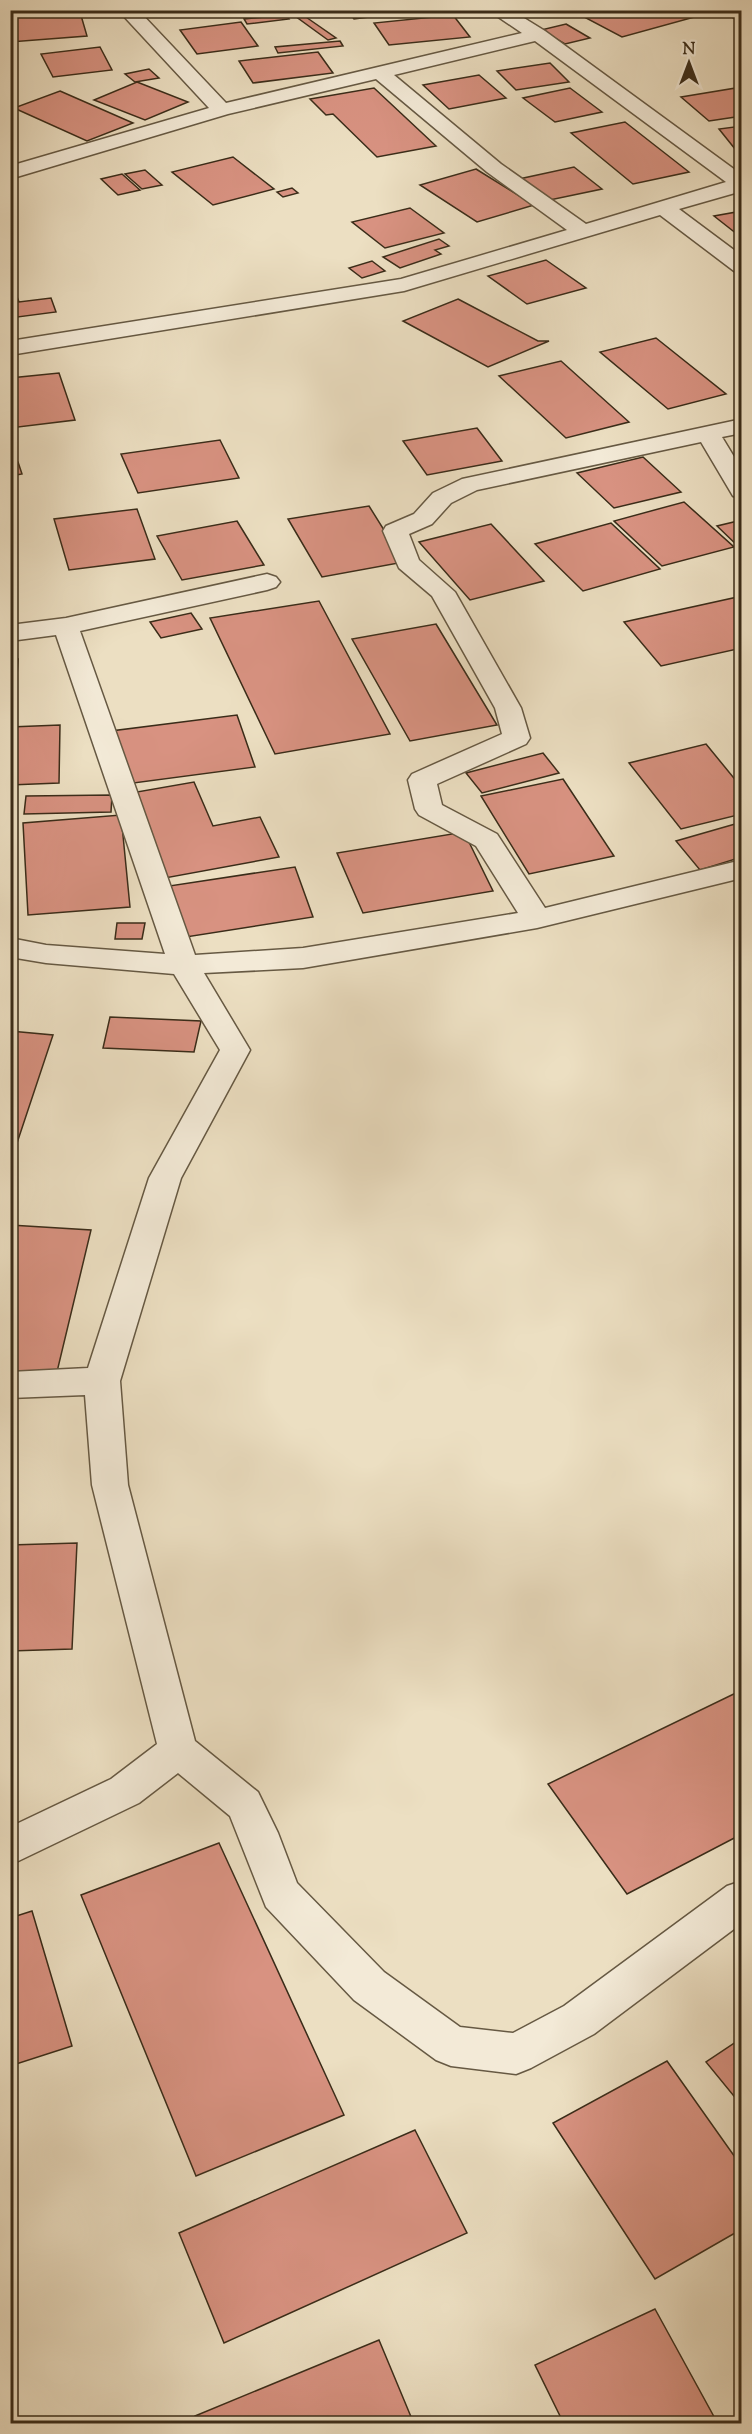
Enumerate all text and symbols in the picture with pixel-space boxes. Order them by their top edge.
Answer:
north arrow [659,33,719,93]
text: N [683,39,696,62]

